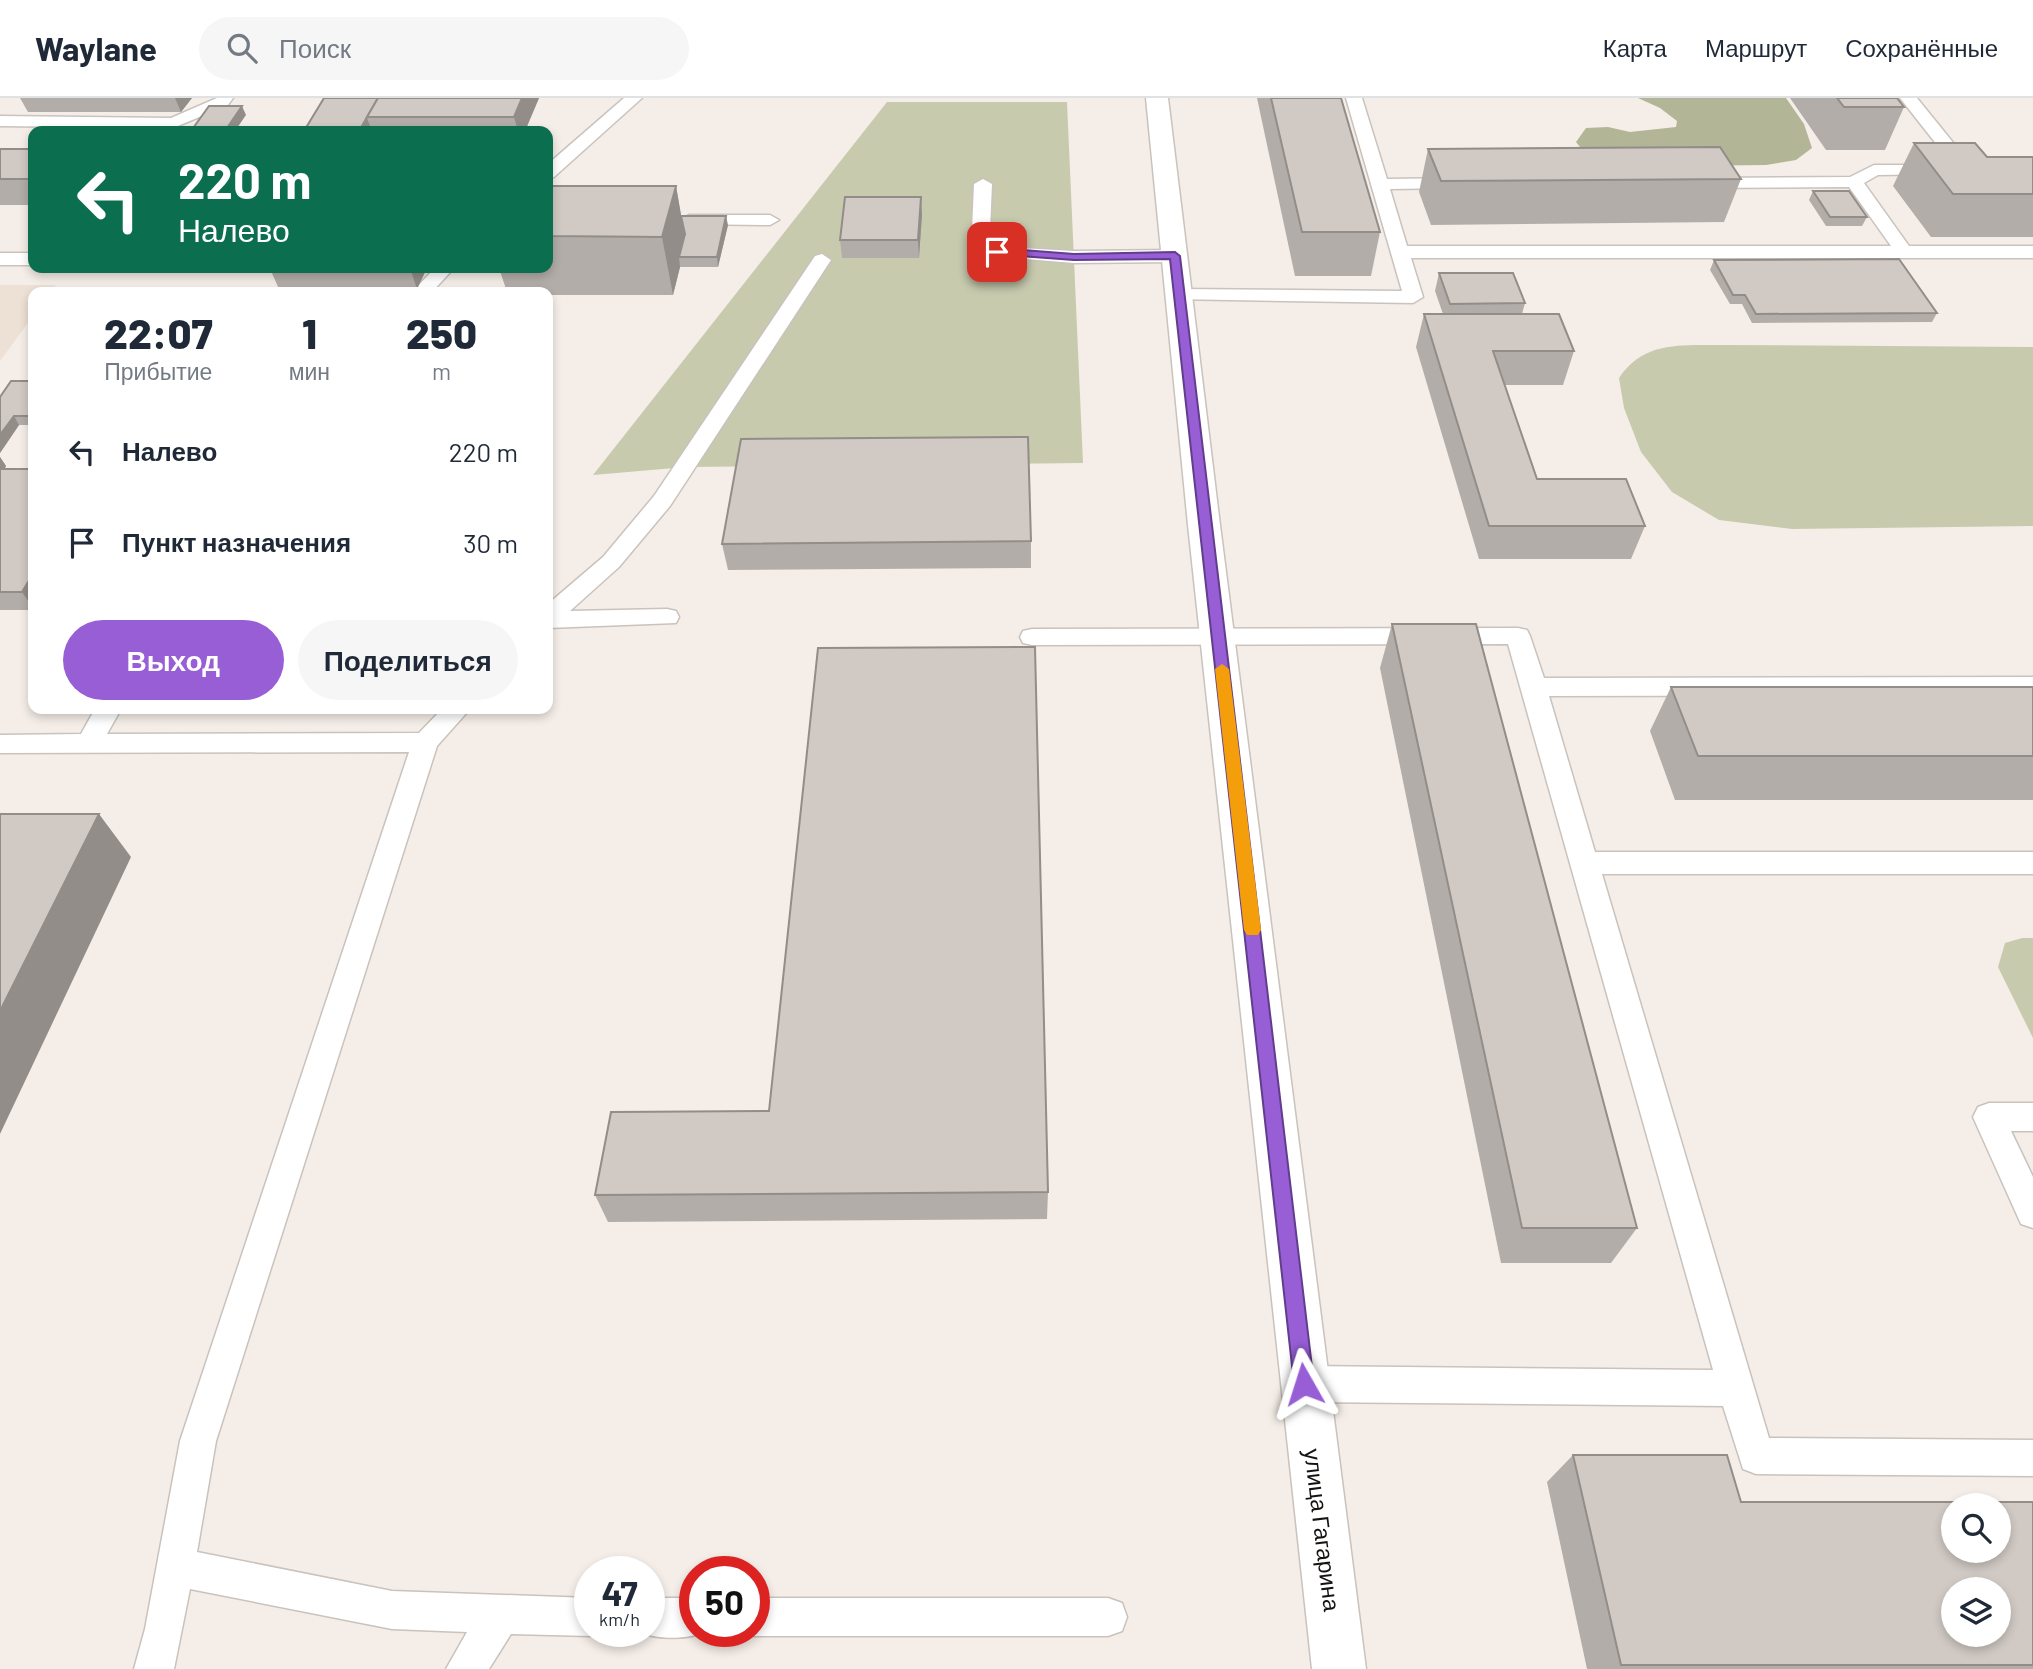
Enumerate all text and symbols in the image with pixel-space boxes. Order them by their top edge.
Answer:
search box [199,17,689,80]
text: Waylane [35,28,157,68]
icon: search [223,29,261,67]
text: Поиск [279,32,351,63]
text: Карта [1603,33,1667,62]
text: Маршрут [1705,33,1807,62]
text: Сохранённые [1845,33,1998,62]
text: 220 m [178,150,312,209]
icon: left [63,154,154,245]
text: Налево [178,210,290,248]
pin [967,222,1027,282]
icon: arrive [978,233,1016,271]
text: 22:07 [104,307,213,357]
text: 1 [302,307,317,357]
text: 250 [406,307,477,357]
text: Прибытие [104,357,212,385]
text: мин [289,357,330,385]
text: m [432,357,451,385]
icon: left [63,433,101,471]
text: Налево [122,435,217,466]
text: 220 m [449,436,518,467]
icon: arrive [63,524,101,562]
text: Пункт назначения [122,526,351,557]
text: 30 m [463,527,518,558]
button: Выход [63,620,284,700]
button: Поделиться [298,620,518,700]
position arrow [1267,1347,1341,1421]
street label: улица Гагарина [1299,1447,1347,1613]
map controls [1941,1493,2011,1647]
button: search [1941,1493,2011,1563]
speed limit sign: 50 [679,1556,770,1647]
text: 47 [601,1571,638,1613]
button: layers [1941,1577,2011,1647]
text: km/h [599,1608,640,1630]

